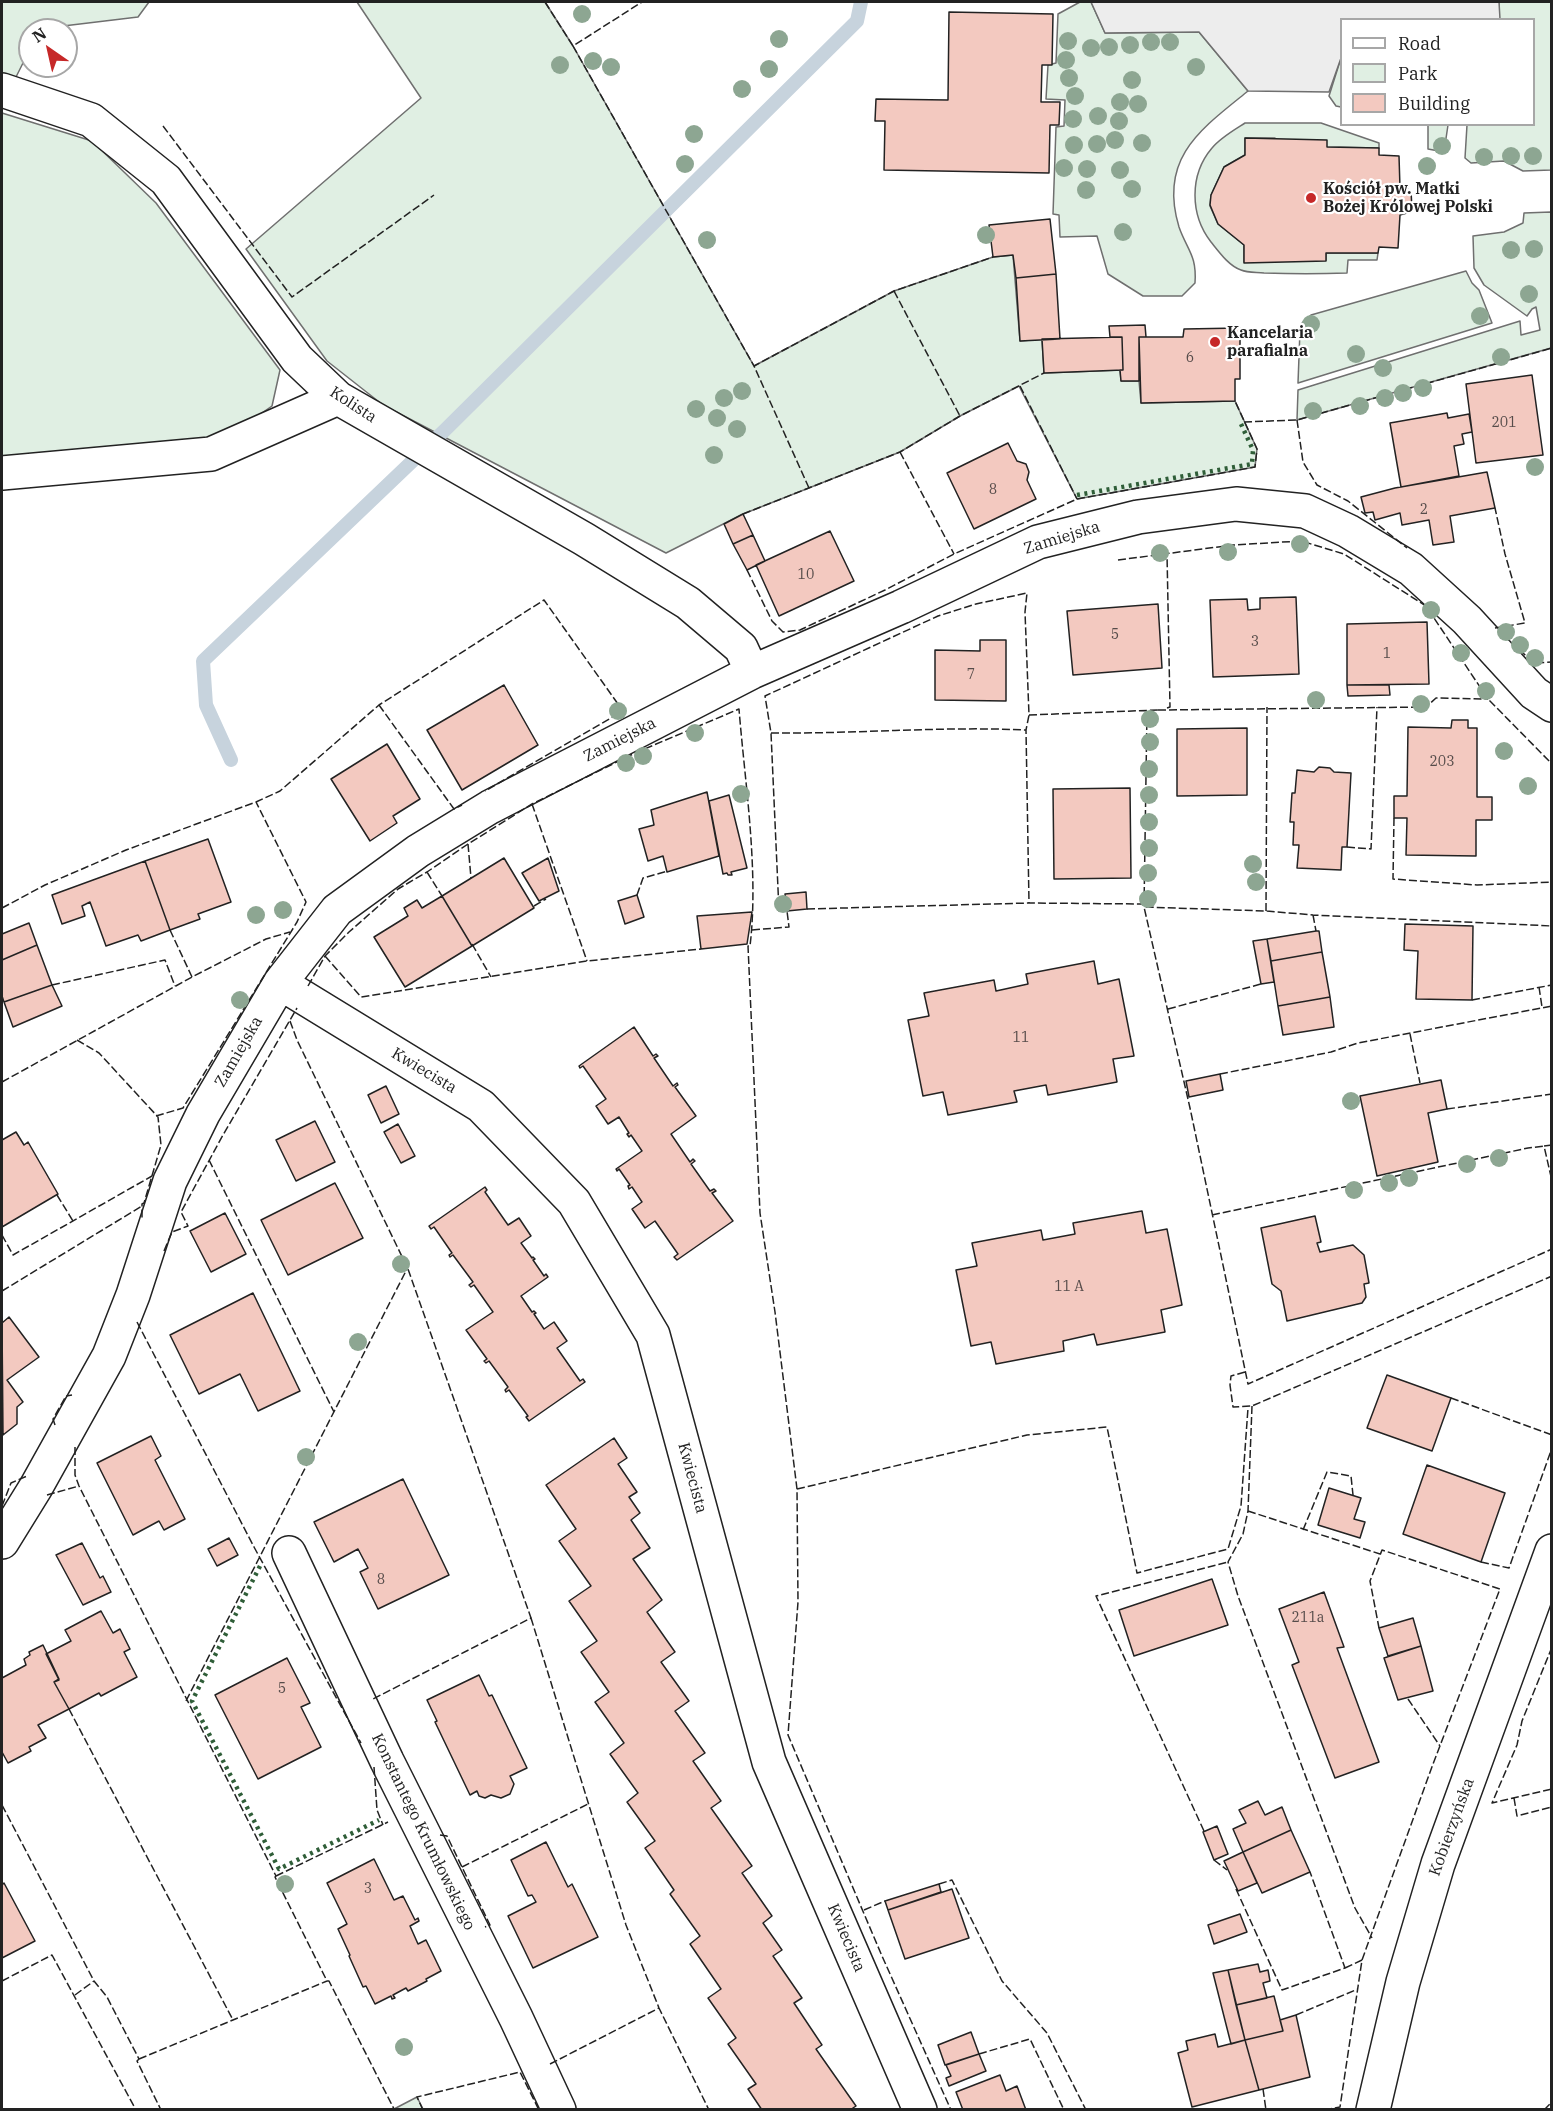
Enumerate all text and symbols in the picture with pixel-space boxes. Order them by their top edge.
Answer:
north arrow [18,18,78,78]
legend [1340,18,1535,126]
text: N [28,23,50,47]
text: Road [1398,32,1441,55]
text: Park [1398,62,1437,85]
text: Building [1398,92,1470,115]
place label: Kościół pw. Matki Bożej Królowej Polski [1323,179,1493,217]
marker: Kościół pw. Matki Bożej Królowej Polski [1304,191,1318,205]
place label: Kancelaria parafialna [1227,323,1313,361]
marker: Kancelaria parafialna [1208,335,1222,349]
house number: 6 [1186,350,1194,366]
street label: Kolista [326,383,380,427]
house number: 201 [1491,415,1517,431]
house number: 8 [989,482,997,498]
house number: 2 [1420,502,1428,518]
street label: Zamiejska [1022,517,1102,559]
house number: 10 [798,567,814,583]
house number: 5 [1111,627,1119,643]
house number: 3 [1251,634,1259,650]
house number: 1 [1383,646,1391,662]
house number: 7 [967,667,975,683]
street label: Zamiejska [581,714,659,766]
house number: 203 [1429,754,1455,770]
street label: Zamiejska [211,1013,267,1091]
house number: 11 [1013,1030,1029,1046]
street label: Kwiecista [388,1044,460,1098]
house number: 11 A [1054,1279,1084,1295]
street label: Kwiecista [673,1441,711,1515]
house number: 8 [377,1572,385,1588]
house number: 211a [1292,1610,1324,1626]
house number: 5 [278,1681,286,1697]
street label: Konstantego Krumłowskiego [367,1731,479,1933]
street label: Kobierzyńska [1425,1775,1479,1879]
house number: 3 [364,1881,372,1897]
street label: Kwiecista [823,1901,869,1975]

